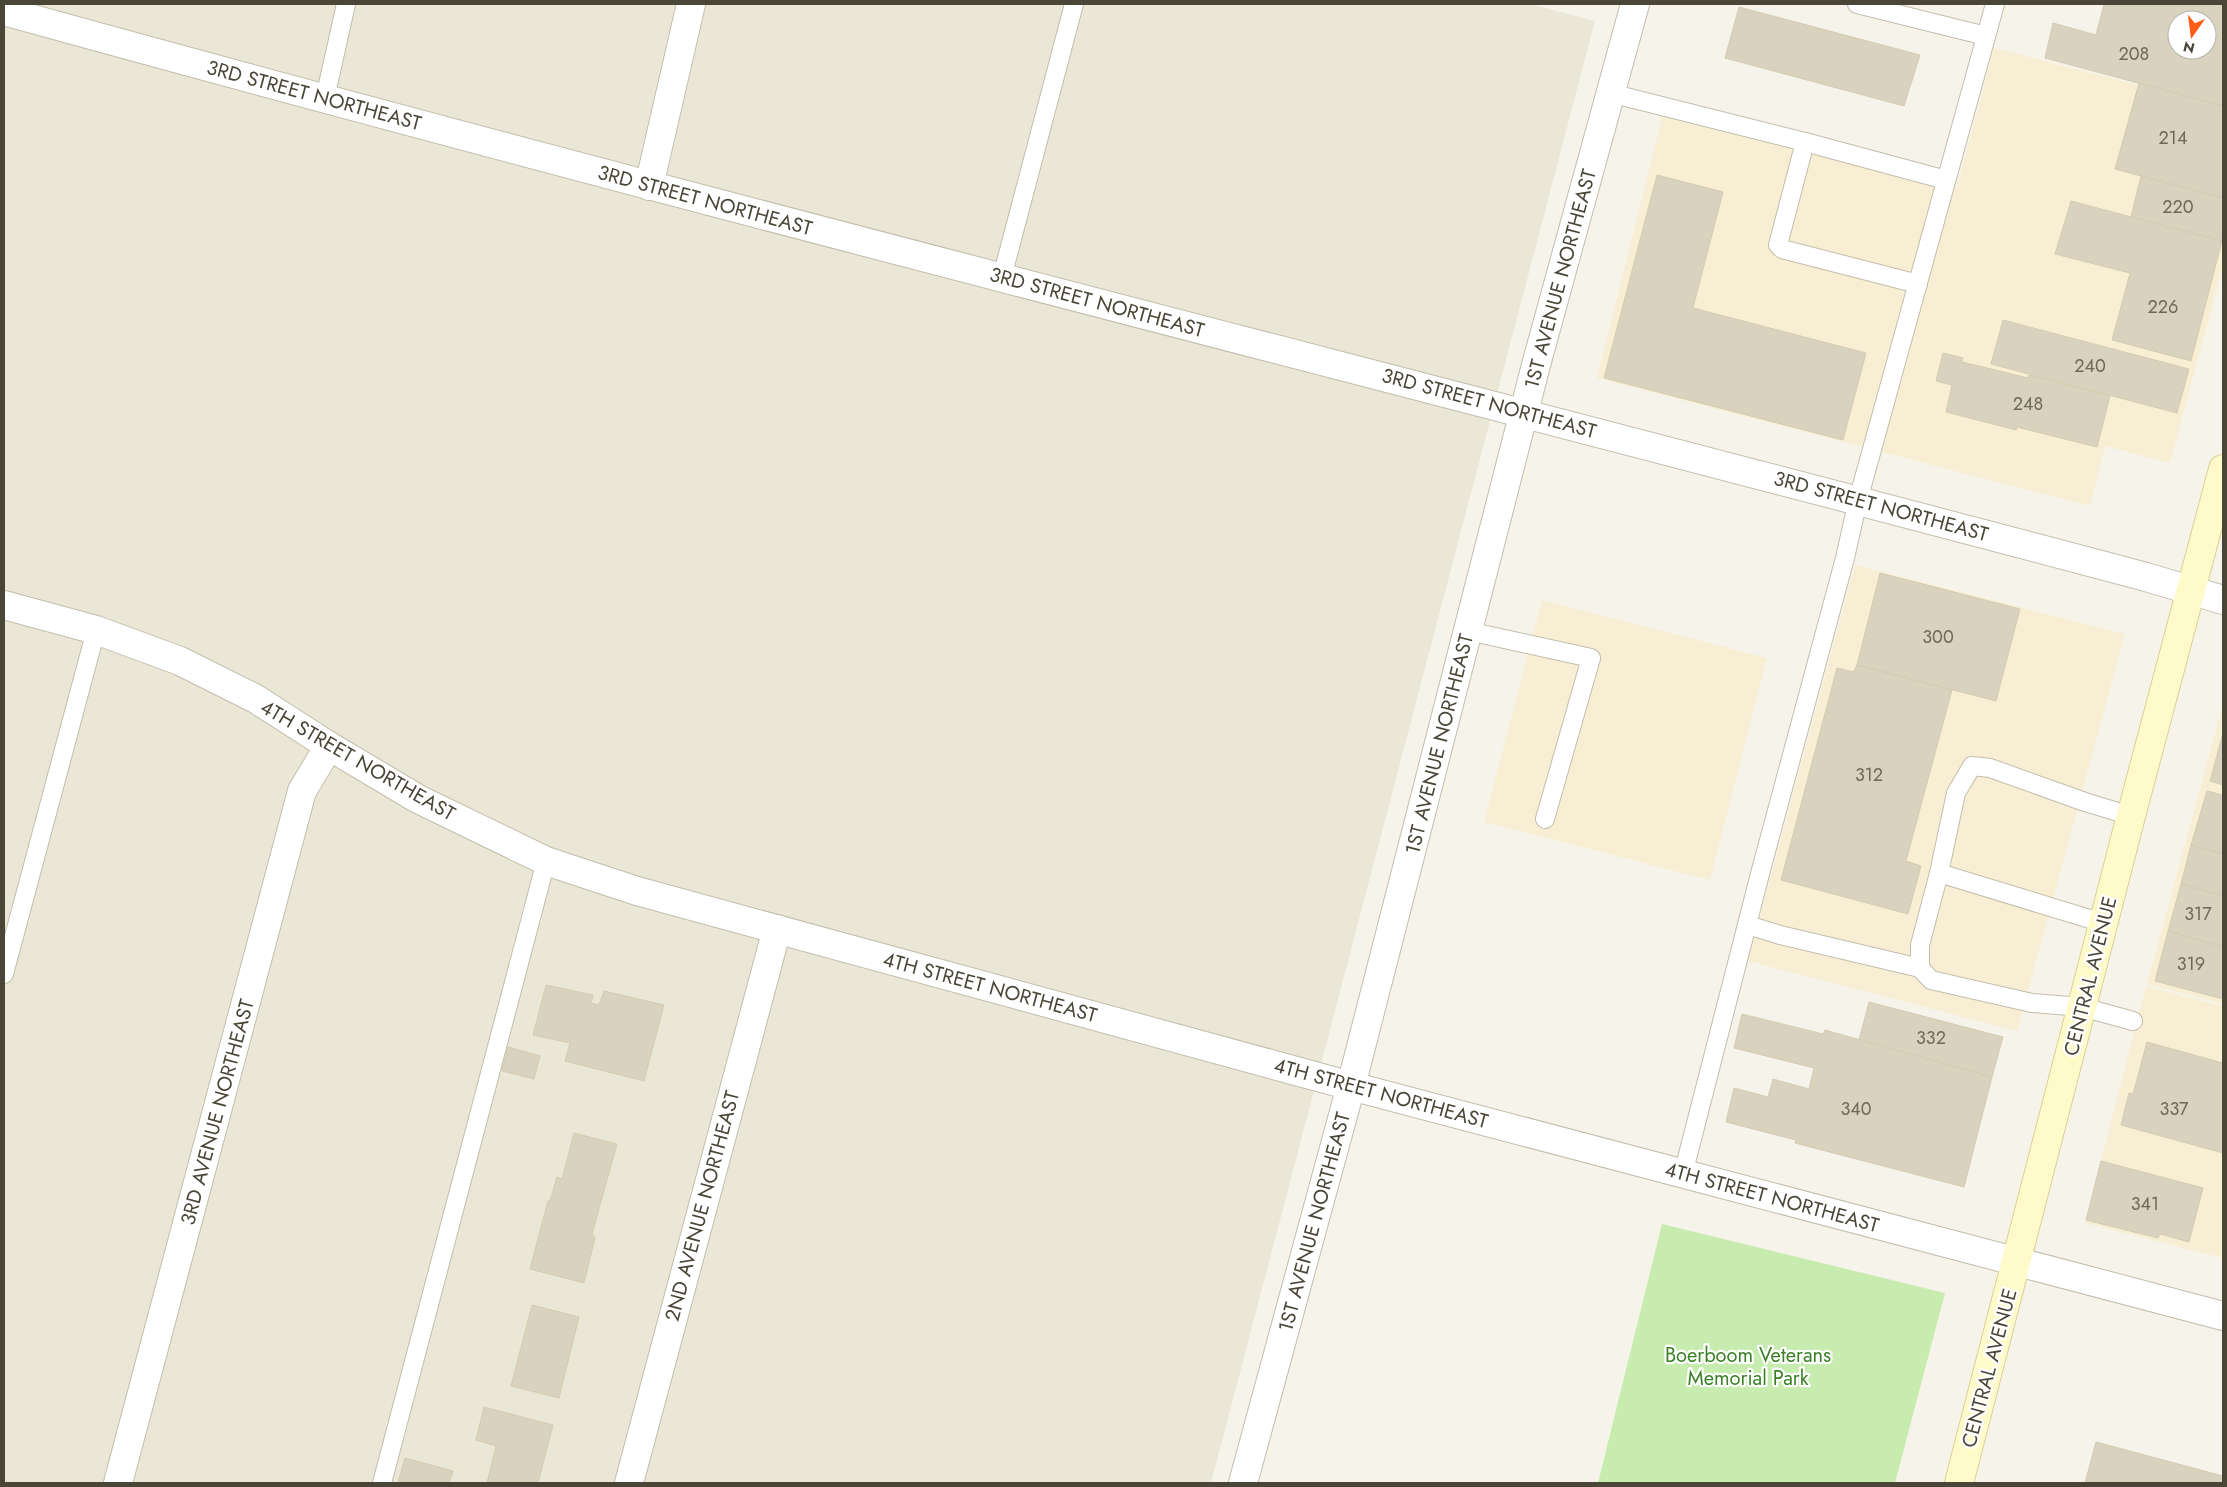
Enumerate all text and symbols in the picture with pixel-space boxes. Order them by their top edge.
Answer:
north arrow [2167,10,2217,60]
text: N [2181,37,2197,59]
house number: 208 [2119,41,2149,67]
street label: 3RD STREET NORTHEAST [203,53,425,138]
house number: 214 [2159,125,2187,151]
street label: 3RD STREET NORTHEAST [594,158,816,243]
street label: 1ST AVENUE NORTHEAST [1517,165,1604,392]
house number: 220 [2162,194,2194,220]
street label: 3RD STREET NORTHEAST [986,260,1208,345]
house number: 226 [2148,294,2178,320]
house number: 240 [2074,353,2106,379]
street label: 3RD STREET NORTHEAST [1378,361,1600,446]
house number: 248 [2013,391,2043,417]
street label: 3RD STREET NORTHEAST [1770,464,1992,549]
house number: 300 [1922,624,1954,650]
street label: 1ST AVENUE NORTHEAST [1398,630,1481,857]
street label: 4TH STREET NORTHEAST [255,693,461,828]
house number: 312 [1855,762,1883,788]
street label: CENTRAL AVENUE [2057,893,2124,1059]
house number: 317 [2184,901,2212,927]
street label: 4TH STREET NORTHEAST [880,945,1101,1030]
house number: 319 [2177,951,2205,977]
street label: 3RD AVENUE NORTHEAST [173,995,262,1228]
house number: 332 [1916,1025,1946,1051]
street label: 4TH STREET NORTHEAST [1271,1051,1492,1136]
street label: 2ND AVENUE NORTHEAST [658,1087,747,1325]
house number: 340 [1840,1096,1872,1122]
house number: 337 [2160,1096,2189,1122]
street label: 1ST AVENUE NORTHEAST [1271,1108,1358,1335]
street label: 4TH STREET NORTHEAST [1662,1155,1883,1240]
house number: 341 [2131,1191,2159,1217]
street label: CENTRAL AVENUE [1954,1285,2025,1451]
park label: Boerboom Veterans Memorial Park [1665,1341,1831,1393]

